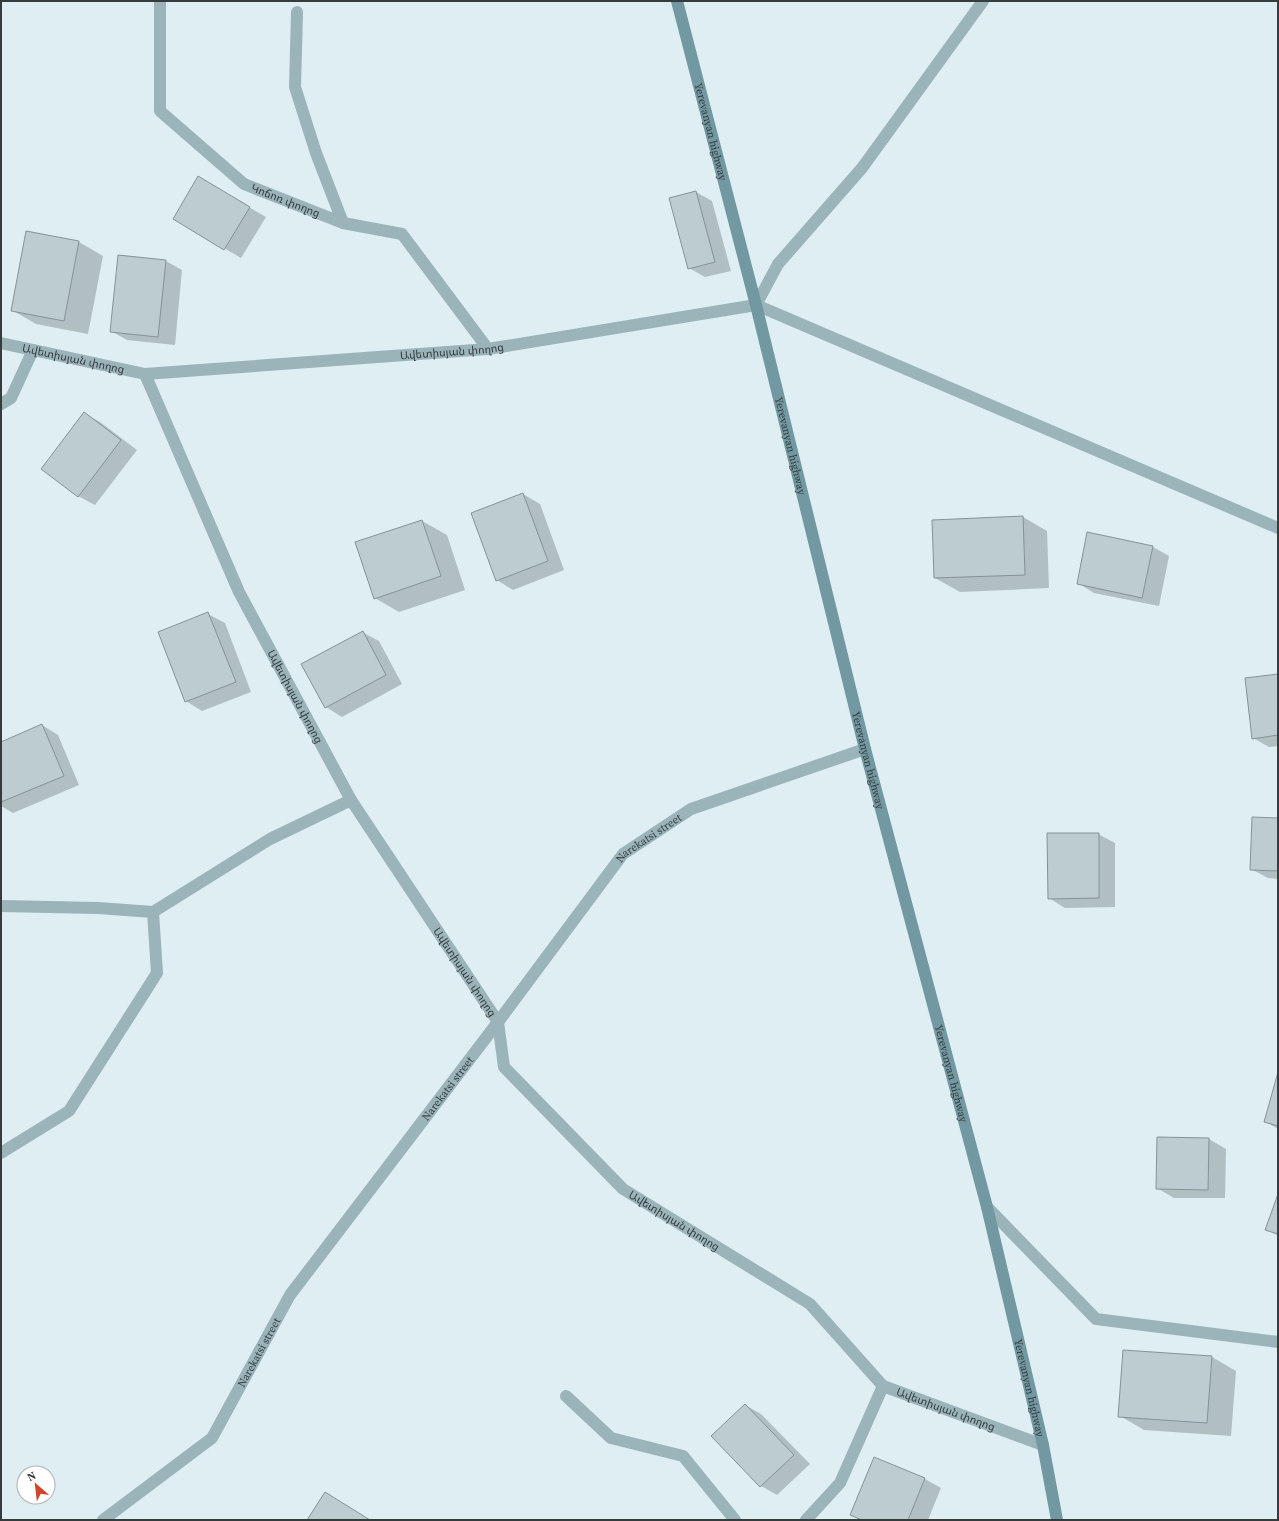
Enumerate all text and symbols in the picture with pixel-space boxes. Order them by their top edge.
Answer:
street label: Yerevanyan highway [691,81,731,182]
street label: Կոճոռ փողոց [249,180,322,221]
street label: Ավետիսյան փողոց [399,339,505,363]
street label: Ավետիսյան փողոց [21,340,126,377]
street label: Yerevanyan highway [771,395,810,497]
street label: Ավետիսյան փողոց [264,647,327,746]
street label: Yerevanyan highway [849,710,888,811]
street label: Narekatsi street [612,810,685,865]
street label: Ավետիսյան փողոց [430,924,500,1020]
street label: Yerevanyan highway [931,1023,972,1124]
street label: Narekatsi street [418,1053,477,1124]
street label: Ավետիսյան փողոց [626,1187,723,1254]
street label: Narekatsi street [234,1314,284,1390]
street label: Yerevanyan highway [1011,1337,1048,1439]
street label: Ավետիսյան փողոց [894,1384,997,1434]
north arrow [16,1465,56,1505]
text: N [24,1468,39,1485]

